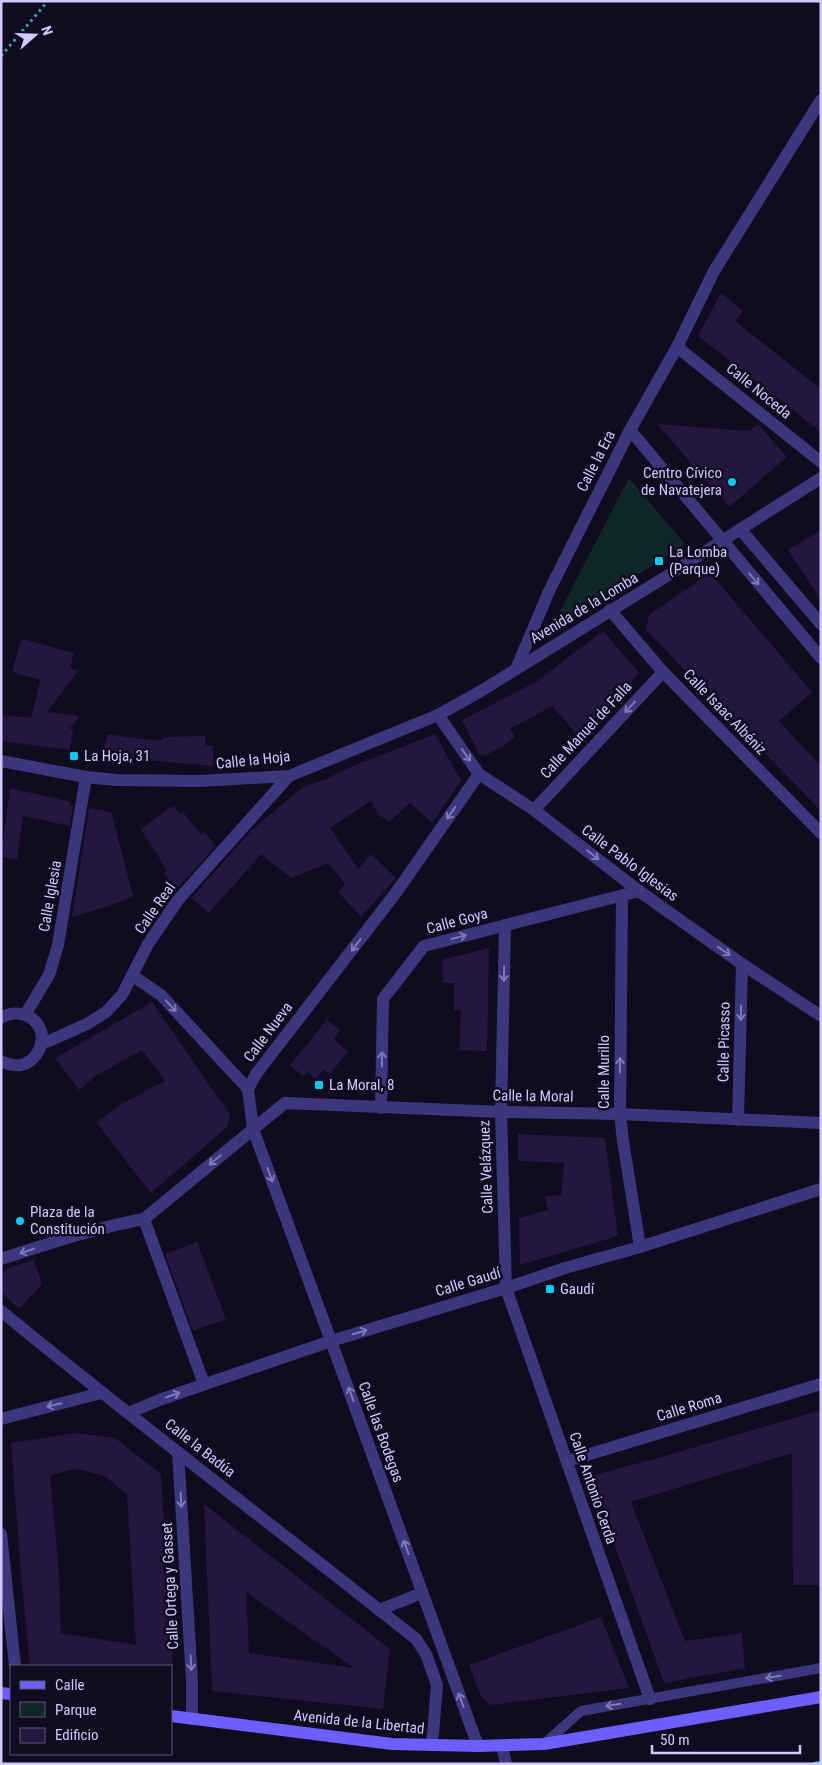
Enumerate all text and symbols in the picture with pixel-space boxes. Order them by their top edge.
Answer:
north arrow [10,10,60,60]
text: N [38,24,56,37]
street label: Calle Noceda [723,359,795,423]
street label: Calle la Era [573,427,619,495]
place label: Centro Cívico de Navatejera [641,464,722,499]
marker: Centro Cívico de Navatejera [726,476,738,488]
place label: La Lomba (Parque) [669,543,727,578]
marker: La Lomba (Parque) [653,555,665,567]
street label: Avenida de la Lomba [527,569,641,647]
one-way arrow [749,572,760,585]
street label: Calle Isaac Albéniz [680,665,770,759]
street label: Calle Manuel de Falla [536,678,636,782]
one-way arrow [624,701,636,714]
place label: La Hoja, 31 [84,747,150,765]
street label: Calle la Hoja [215,747,291,773]
one-way arrow [461,748,471,762]
marker: La Hoja, 31 [68,750,80,762]
one-way arrow [446,806,456,820]
street label: Calle Pablo Iglesias [578,821,682,905]
one-way arrow [586,850,599,861]
street label: Calle Iglesia [35,859,65,933]
street label: Calle Real [131,879,179,937]
street label: Calle Goya [424,904,490,938]
one-way arrow [450,932,466,941]
one-way arrow [350,938,361,951]
one-way arrow [717,946,731,956]
one-way arrow [500,965,509,981]
street label: Calle Nueva [240,999,296,1065]
one-way arrow [165,1000,177,1013]
street label: Calle Picasso [714,1002,734,1082]
one-way arrow [736,1004,746,1021]
street label: Calle Murillo [595,1035,613,1109]
one-way arrow [377,1051,387,1068]
one-way arrow [615,1057,625,1074]
place label: La Moral, 8 [329,1076,394,1094]
marker: La Moral, 8 [313,1079,325,1091]
street label: Calle la Moral [492,1086,574,1106]
street label: Calle Velázquez [475,1120,497,1214]
one-way arrow [209,1155,222,1166]
one-way arrow [266,1167,275,1182]
place label: Plaza de la Constitución [30,1203,105,1238]
marker: Plaza de la Constitución [14,1215,26,1227]
one-way arrow [19,1246,35,1256]
street label: Calle Gaudí [433,1263,504,1300]
place label: Gaudí [560,1280,596,1298]
marker: Gaudí [544,1283,556,1295]
one-way arrow [352,1327,368,1337]
street label: Calle las Bodegas [354,1379,408,1485]
one-way arrow [346,1387,355,1402]
street label: Calle Roma [654,1389,724,1425]
one-way arrow [165,1390,180,1399]
one-way arrow [46,1401,62,1411]
street label: Calle la Badúa [161,1415,239,1481]
street label: Calle Antonio Cerda [565,1430,621,1546]
one-way arrow [177,1492,186,1508]
street label: Calle Ortega y Gasset [158,1522,182,1650]
one-way arrow [401,1540,410,1555]
one-way arrow [187,1654,196,1670]
legend [10,1665,172,1755]
one-way arrow [765,1673,781,1682]
text: Calle [55,1676,85,1694]
one-way arrow [456,1693,465,1708]
text: Parque [55,1701,97,1719]
one-way arrow [605,1701,621,1711]
street label: Avenida de la Libertad [293,1706,425,1738]
scale bar [652,1722,800,1754]
text: Edificio [55,1726,98,1744]
text: 50 m [660,1731,690,1749]

